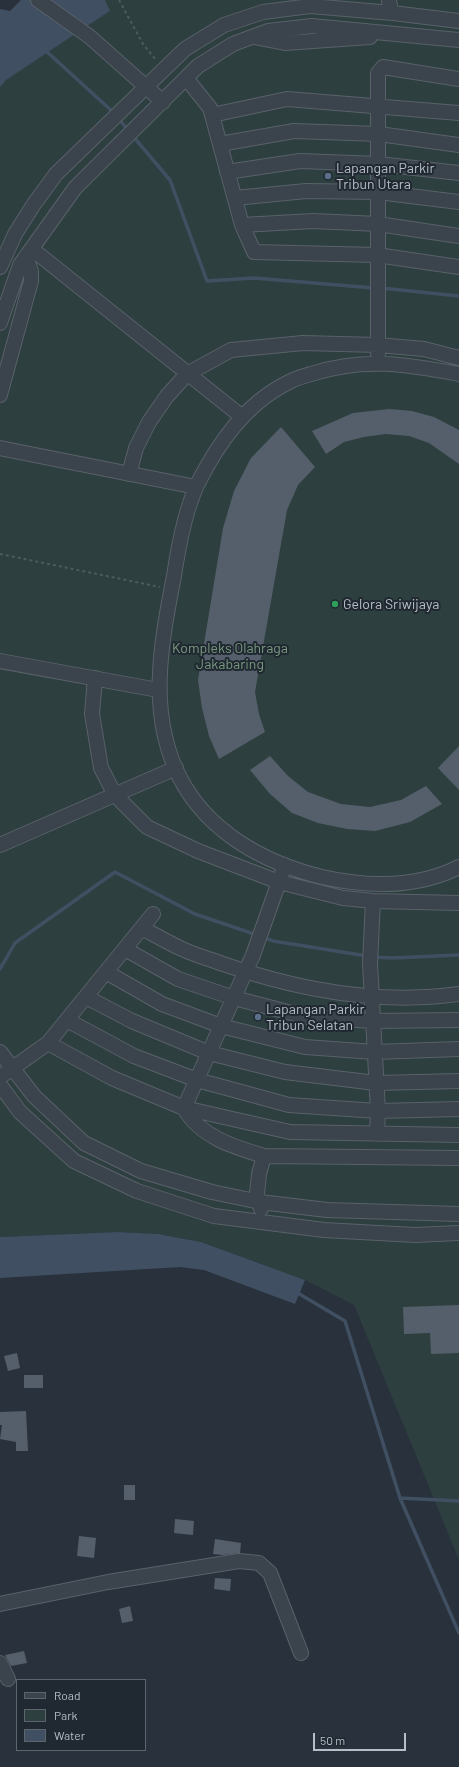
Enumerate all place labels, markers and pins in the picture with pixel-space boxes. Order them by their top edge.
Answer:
place label: Lapangan Parkir Tribun Utara [336,160,435,192]
marker: Lapangan Parkir Tribun Utara [323,171,333,181]
place label: Gelora Sriwijaya [343,596,439,612]
marker: Gelora Sriwijaya [330,599,340,609]
place label: Lapangan Parkir Tribun Selatan [266,1001,365,1034]
marker: Lapangan Parkir Tribun Selatan [253,1012,263,1022]

